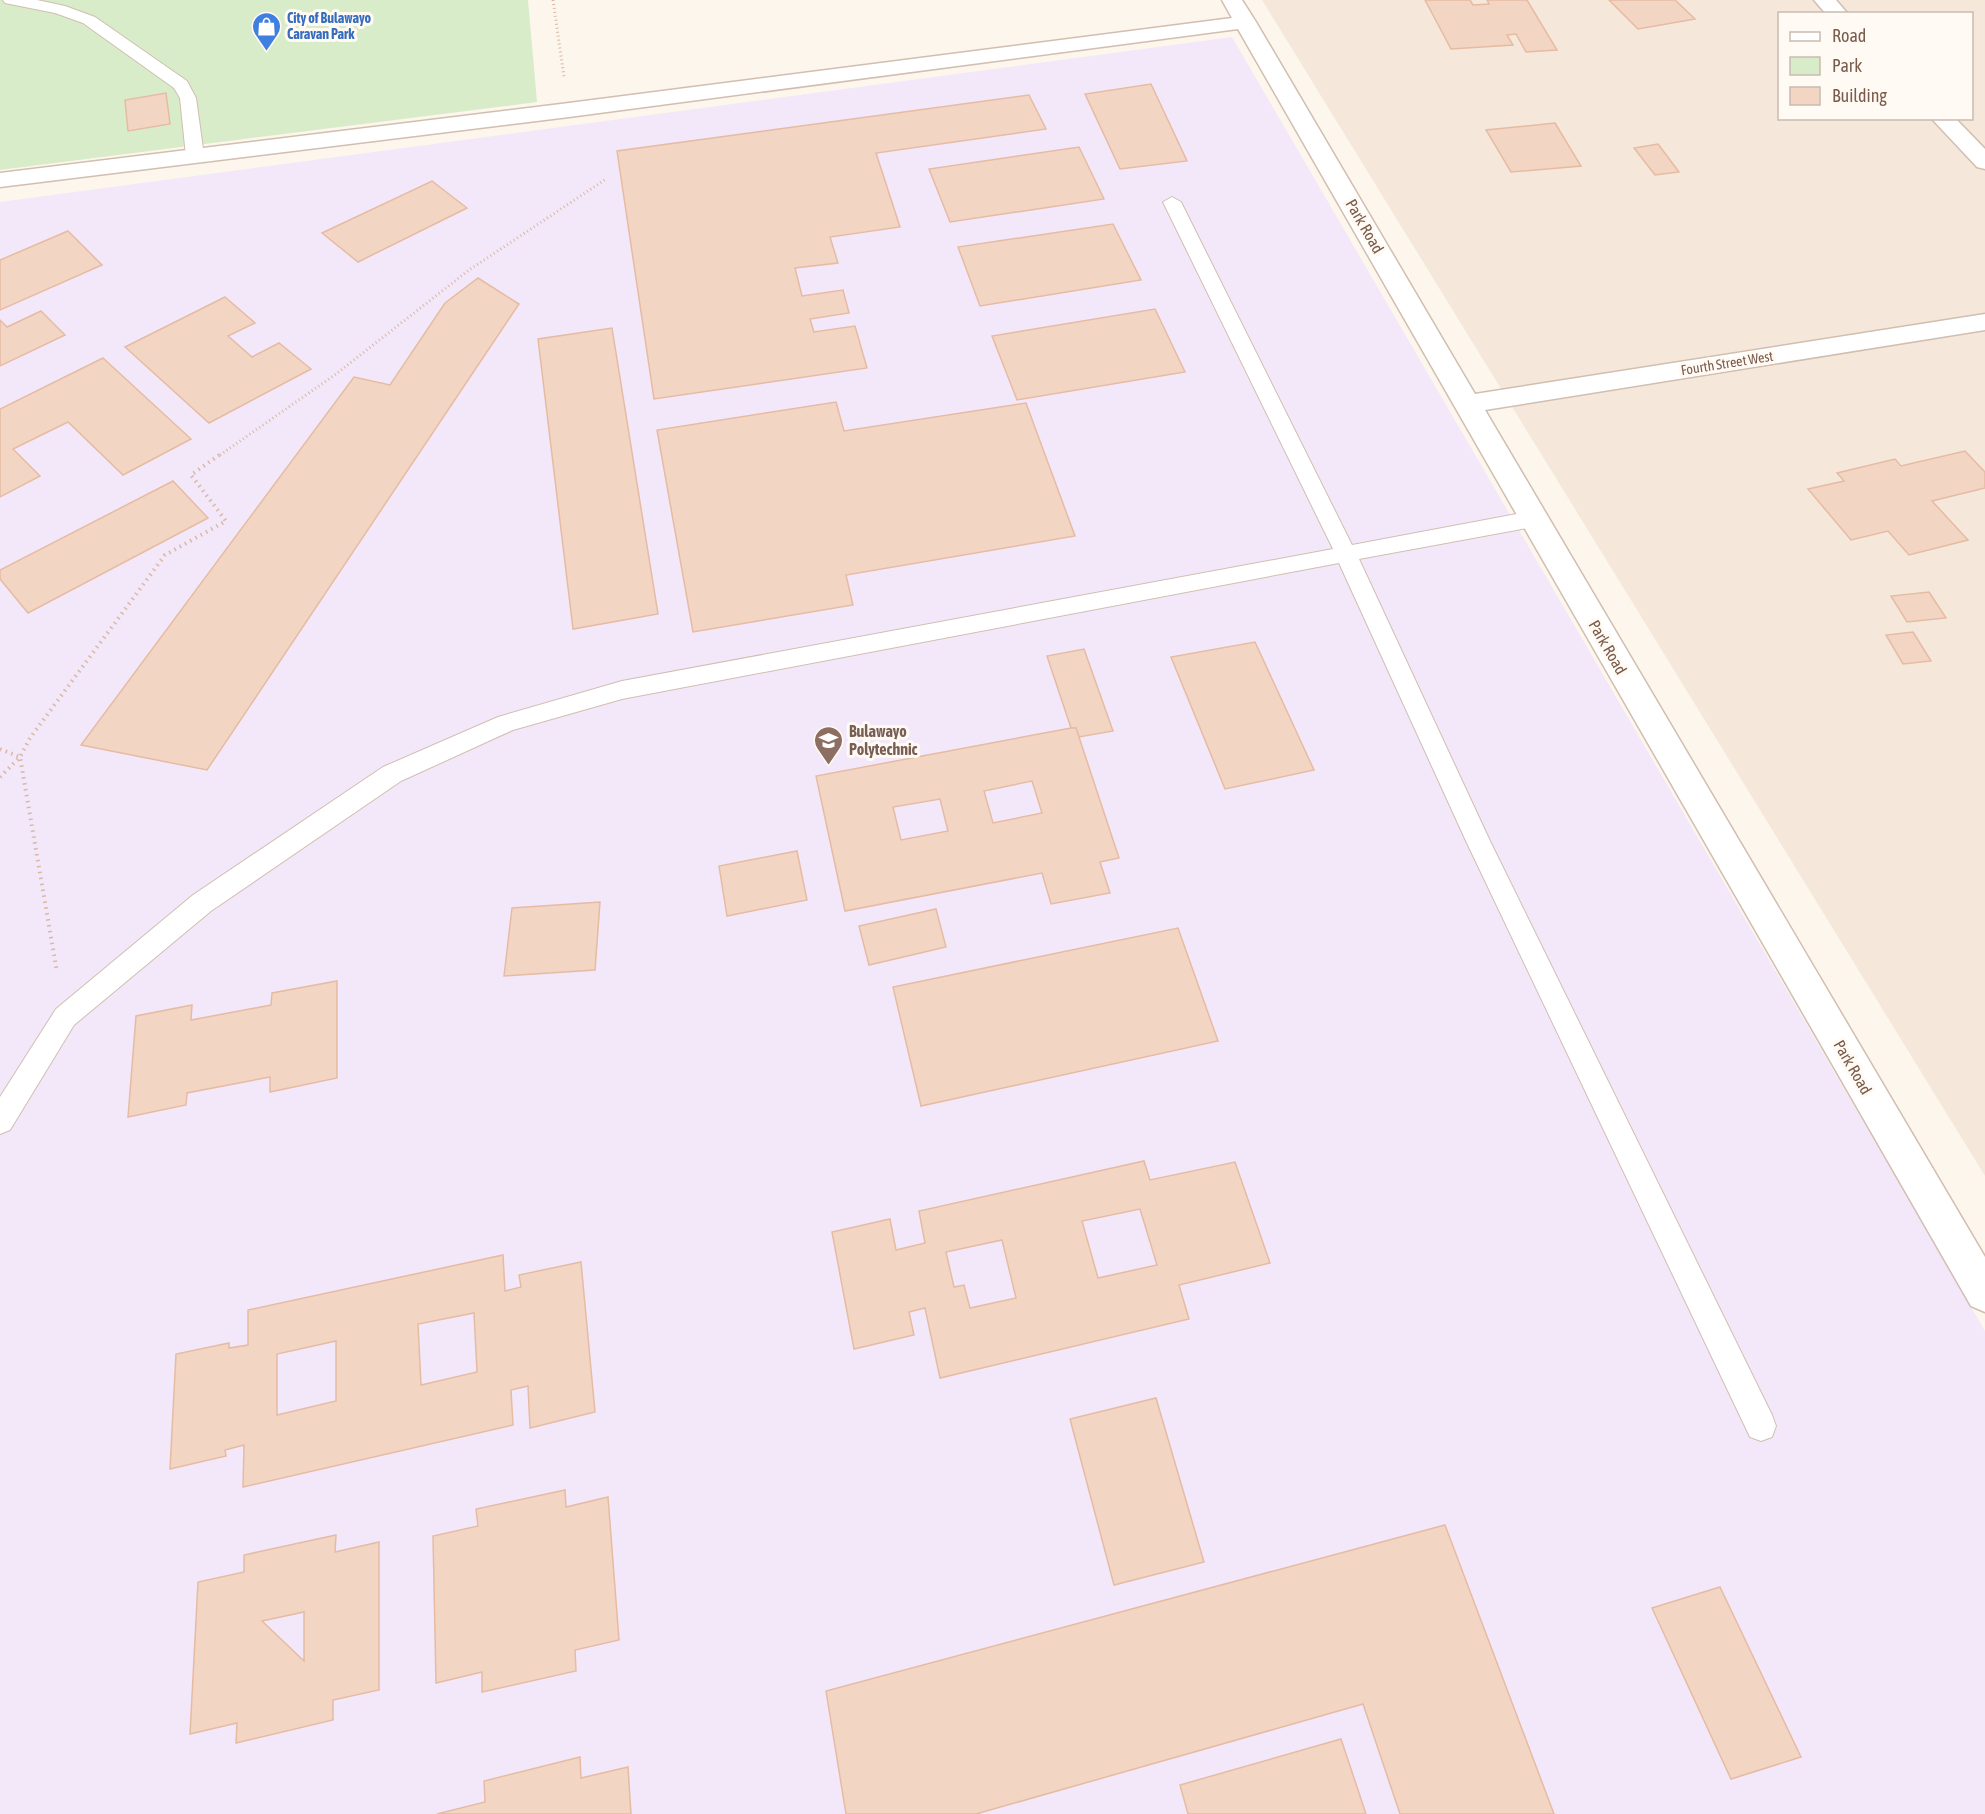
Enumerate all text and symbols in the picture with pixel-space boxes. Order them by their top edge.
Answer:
shop icon: City of Bulawayo Caravan Park [250,10,282,52]
place label: City of Bulawayo Caravan Park [287,10,372,42]
legend [1778,12,1973,120]
text: Road [1832,25,1866,46]
text: Park [1832,55,1862,76]
text: Building [1832,85,1887,106]
street label: Park Road [1342,196,1388,256]
street label: Fourth Street West [1680,348,1774,378]
street label: Park Road [1585,617,1631,677]
place label: Bulawayo Polytechnic [849,722,918,758]
school or university icon: Bulawayo Polytechnic [812,724,844,766]
street label: Park Road [1830,1037,1876,1097]

